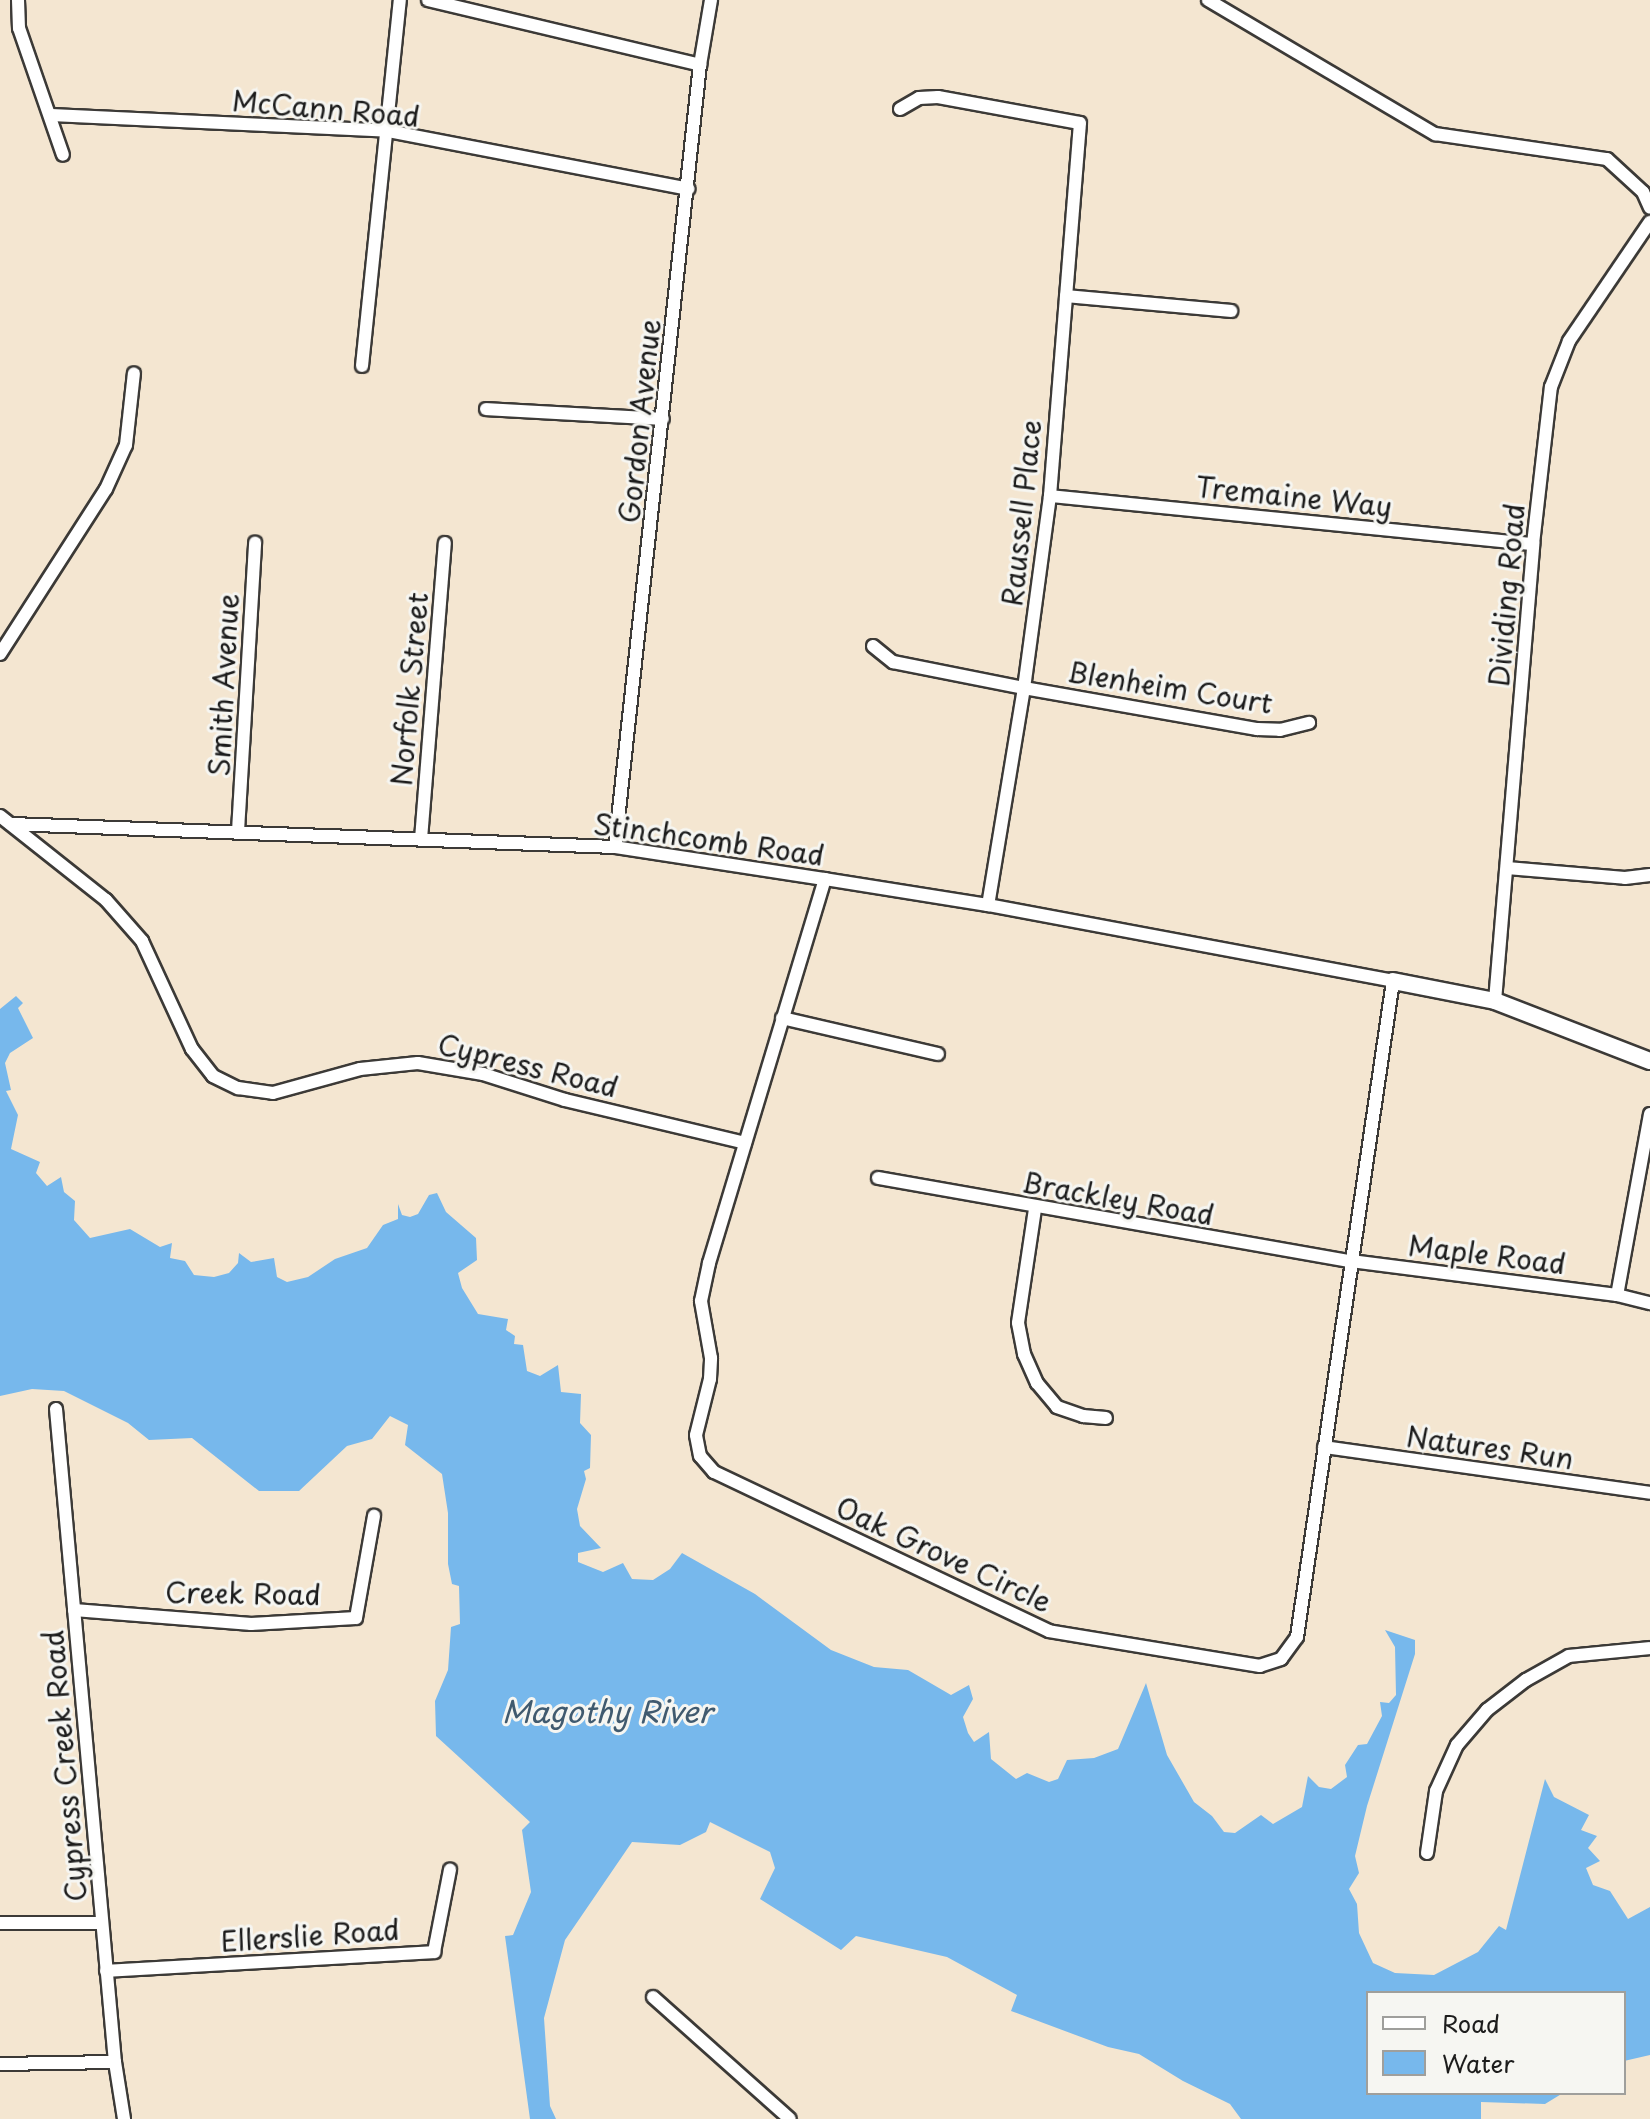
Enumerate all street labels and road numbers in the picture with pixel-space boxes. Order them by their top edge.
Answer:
street label: McCann Road [231,83,421,133]
street label: Gordon Avenue [612,317,666,525]
street label: Raussell Place [994,418,1048,608]
street label: Tremaine Way [1195,469,1393,523]
street label: Dividing Road [1481,502,1531,688]
street label: Norfolk Street [384,591,434,787]
street label: Smith Avenue [201,592,245,778]
street label: Blenheim Court [1064,654,1276,720]
street label: Stinchcomb Road [591,806,827,872]
street label: Cypress Road [435,1026,621,1104]
street label: Brackley Road [1018,1164,1218,1232]
street label: Maple Road [1406,1228,1568,1280]
street label: Natures Run [1405,1419,1575,1475]
street label: Oak Grove Circle [830,1489,1058,1619]
street label: Creek Road [163,1575,323,1611]
street label: Cypress Creek Road [35,1628,93,1904]
street label: Ellerslie Road [219,1912,401,1958]

